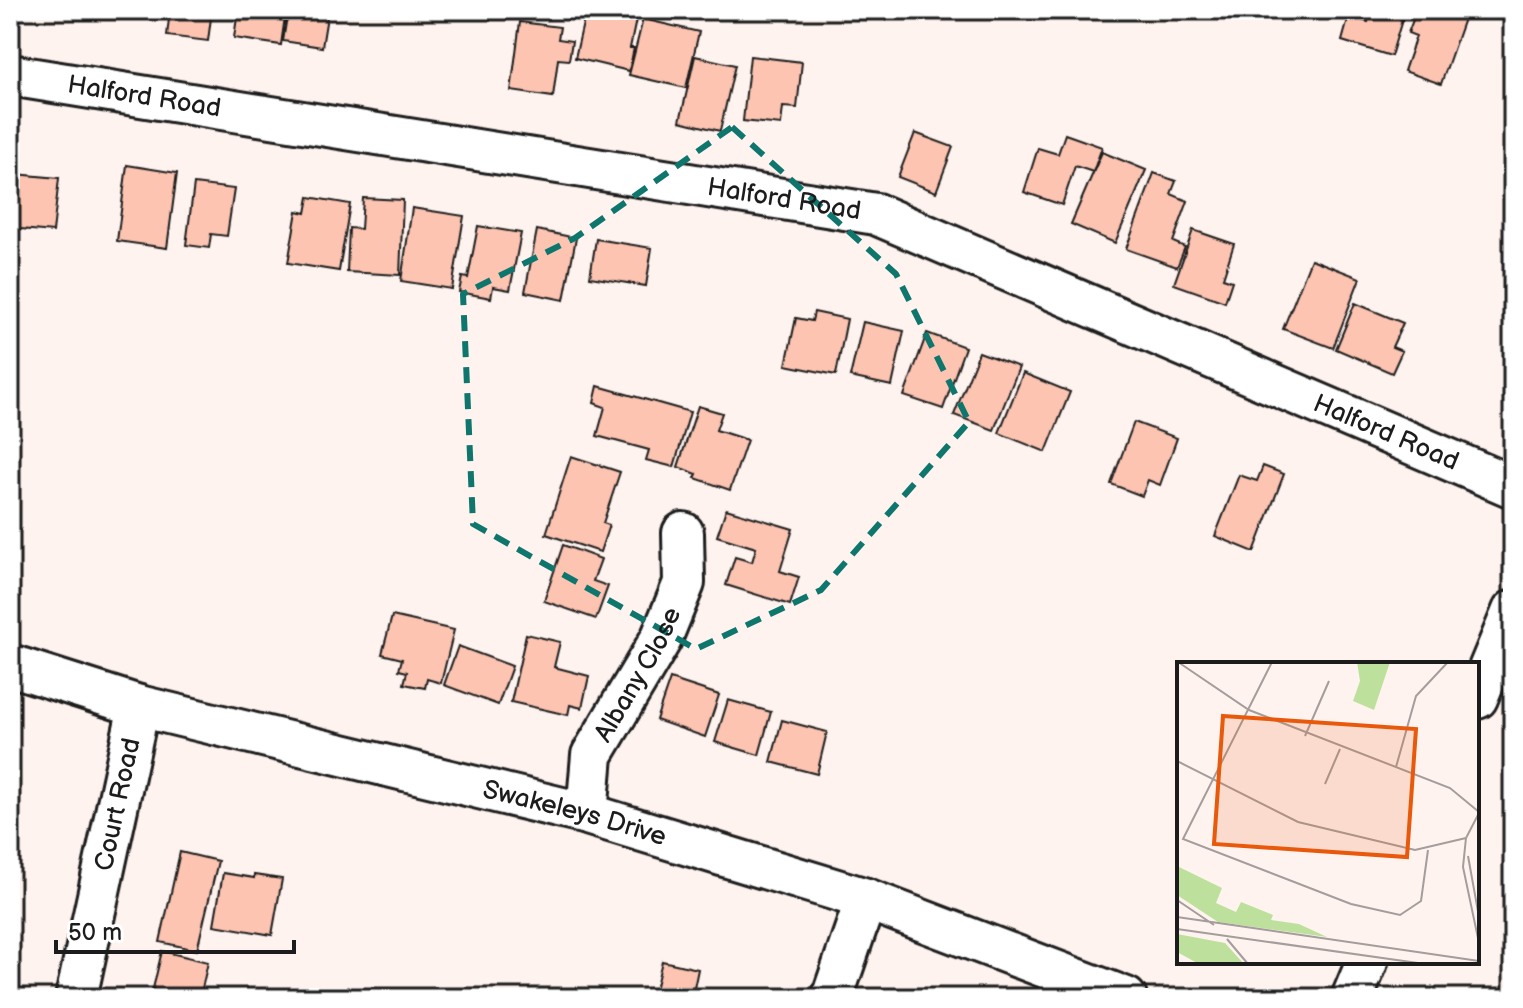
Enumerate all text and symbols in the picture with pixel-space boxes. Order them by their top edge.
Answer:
street label: Halford Road [65,69,223,124]
street label: Halford Road [705,172,863,227]
street label: Halford Road [1309,388,1463,477]
street label: Albany Close [588,603,688,748]
inset map [1177,662,1479,964]
street label: Court Road [88,735,147,874]
street label: Swakeleys Drive [480,774,670,853]
scale bar [56,904,294,954]
text: 50 m [68,918,122,947]

